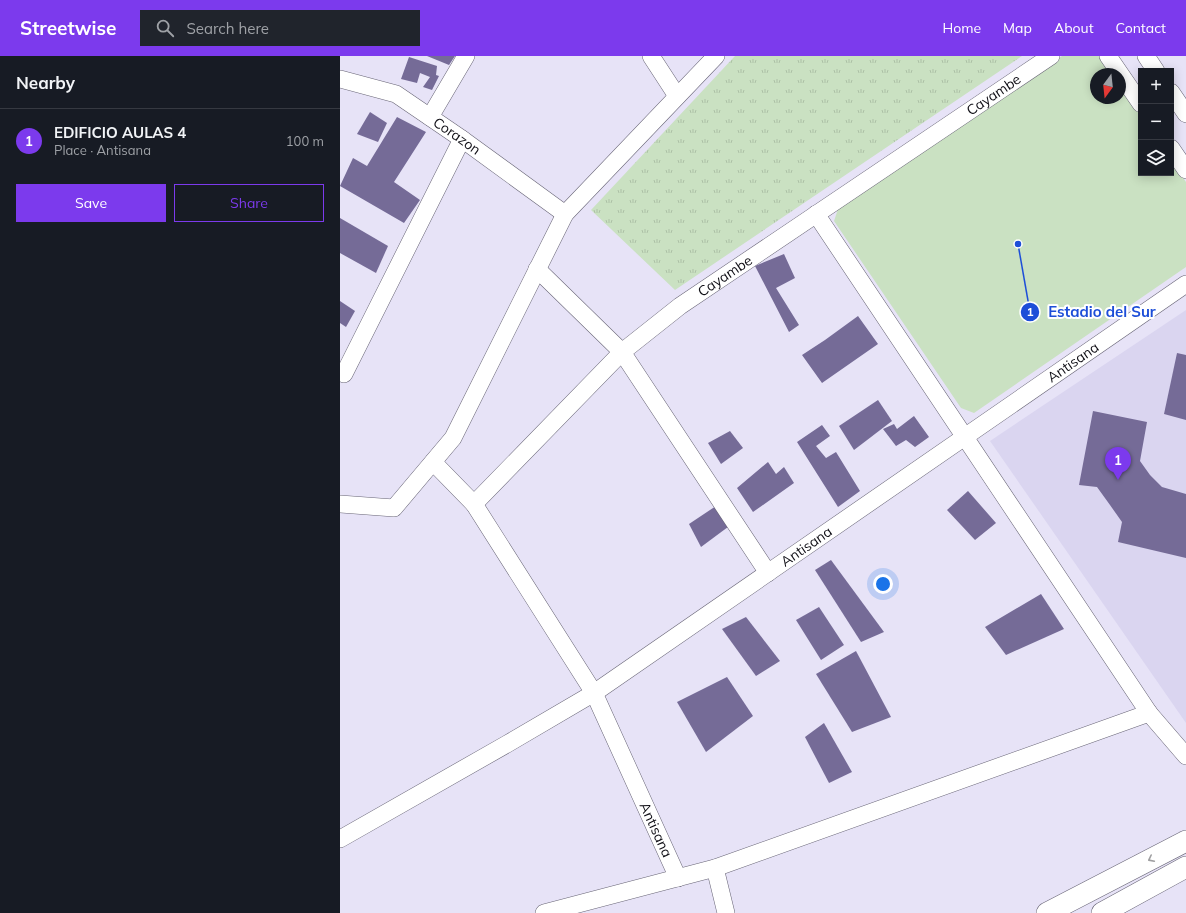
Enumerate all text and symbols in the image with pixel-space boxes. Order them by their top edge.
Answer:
search box [140,10,420,46]
text: Streetwise [20,16,116,40]
icon: search [154,17,176,39]
text: Search here [186,19,269,38]
text: Home [942,19,981,37]
text: Map [1003,19,1032,37]
text: About [1054,19,1094,37]
text: Contact [1116,19,1166,37]
north arrow [1090,68,1126,104]
map controls [1138,68,1174,176]
button: + [1138,68,1174,104]
street label: Cayambe [963,70,1024,119]
text: Nearby [16,72,75,93]
button: − [1138,104,1174,140]
street label: Corazon [430,113,484,159]
text: EDIFICIO AULAS 4 [54,123,186,142]
text: 1 [25,133,33,149]
text: 100 m [286,133,324,149]
button: layers [1138,140,1174,176]
text: Place · Antisana [54,142,151,158]
button: Save [16,184,166,222]
button: Share [174,184,324,222]
street label: Cayambe [694,251,755,300]
callout: Estadio del Sur [1020,299,1163,326]
text: Estadio del Sur [1048,302,1156,321]
text: 1 [1026,304,1034,319]
street label: Antisana [1044,338,1102,386]
pin: 1 [1105,447,1131,480]
street label: Antisana [777,522,836,570]
your location [873,574,893,594]
street label: Antisana [636,799,676,860]
one-way arrow [1148,854,1156,862]

